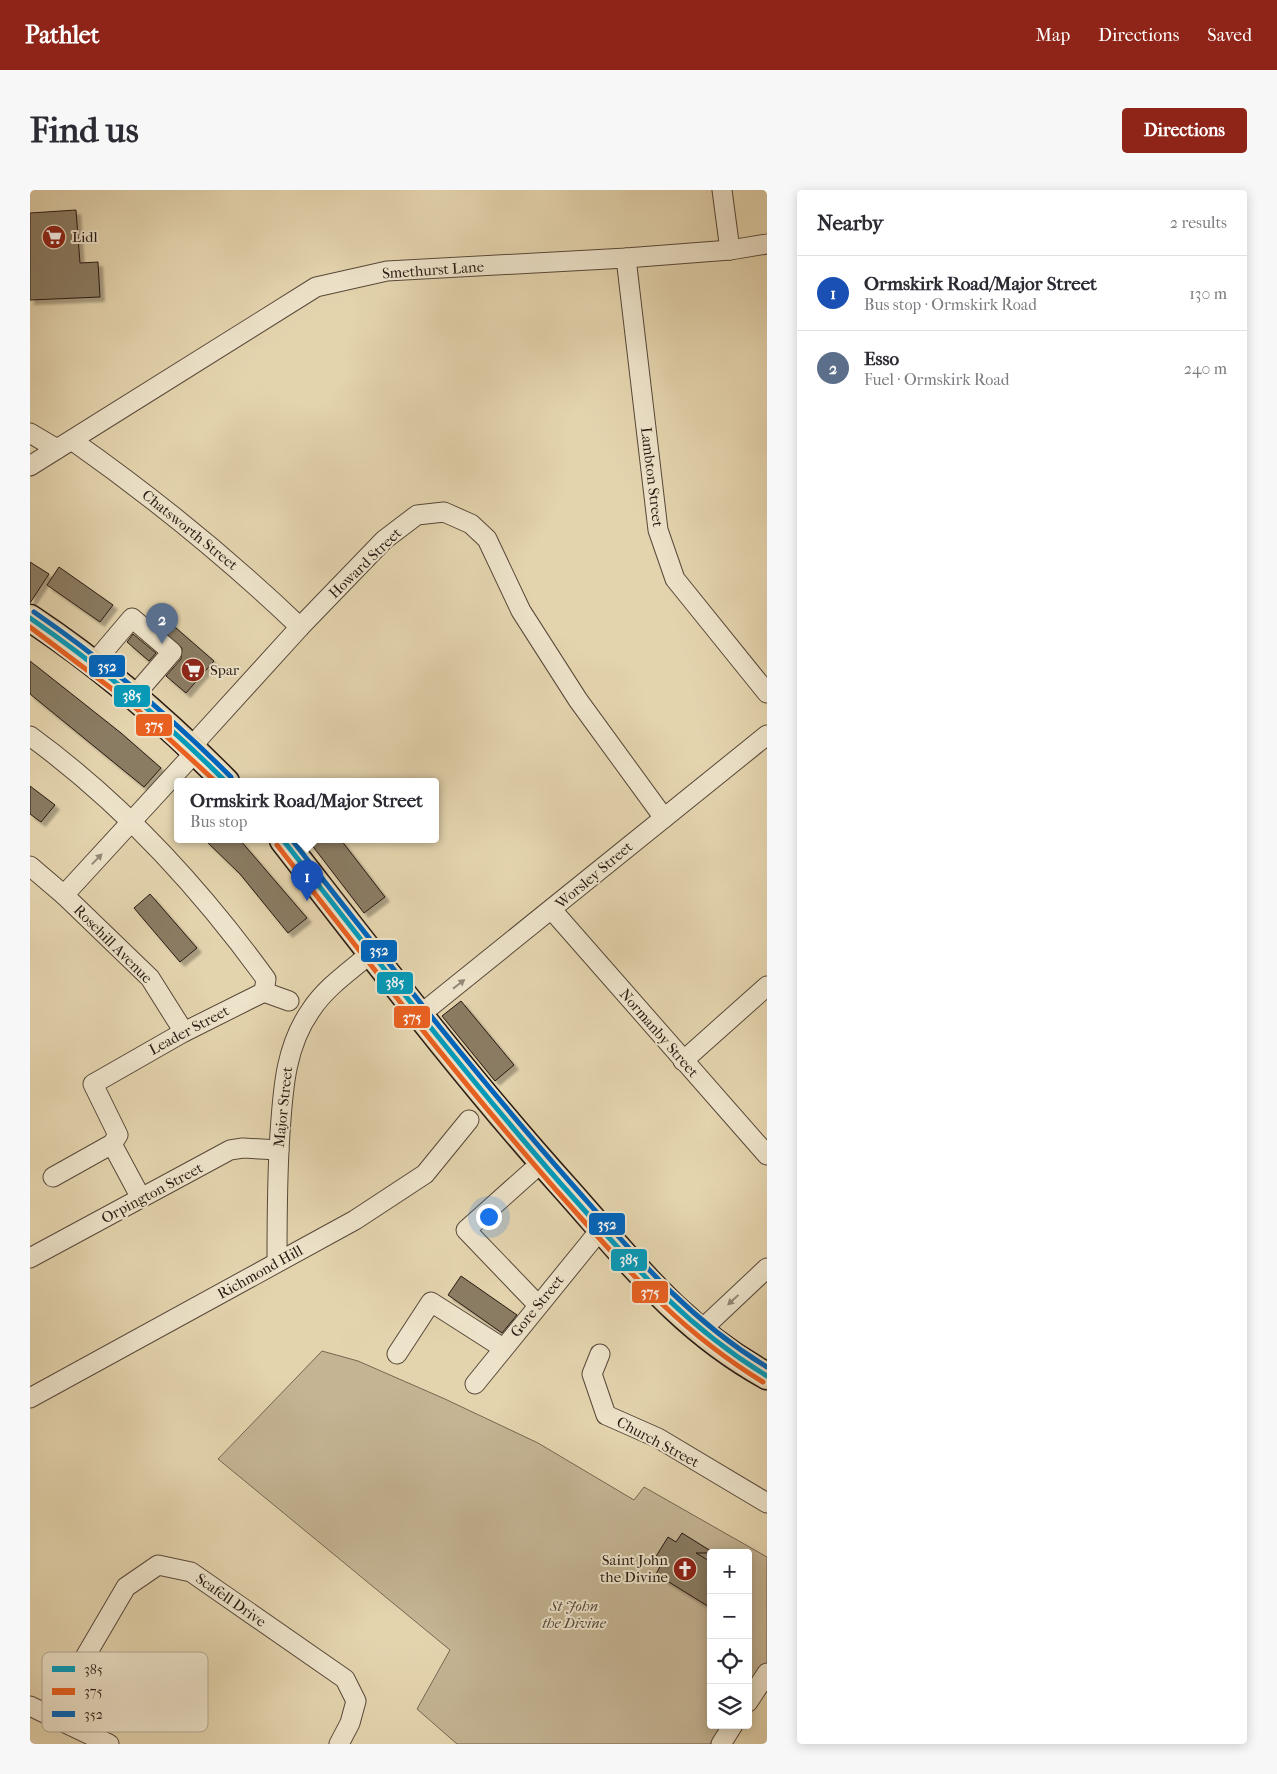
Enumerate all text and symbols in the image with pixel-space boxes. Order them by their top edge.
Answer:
text: Pathlet [25,21,99,49]
text: Map [1036,25,1070,46]
text: Directions [1098,25,1179,46]
text: Saved [1207,25,1252,46]
button: Directions [1122,108,1247,153]
text: Find us [30,110,139,151]
text: Nearby [817,211,883,235]
text: 2 results [1170,213,1227,232]
supermarket icon: Lidl [41,224,67,250]
place label: Lidl [72,228,98,246]
street label: Smethurst Lane [381,257,485,283]
text: Ormskirk Road/Major Street [864,273,1097,295]
text: 1 [830,284,836,303]
text: 130 m [1189,284,1227,303]
text: Bus stop · Ormskirk Road [864,295,1037,314]
text: Esso [864,348,899,370]
text: 2 [829,359,837,378]
text: 240 m [1184,359,1227,378]
text: Fuel · Ormskirk Road [864,370,1010,389]
street label: Lambton Street [637,426,667,529]
street label: Chatsworth Street [139,486,242,574]
street label: Howard Street [325,523,406,602]
pin: 2 [146,603,178,644]
line badge: 352 [88,654,126,678]
supermarket icon: Spar [180,657,206,683]
text: 352 [98,658,117,675]
place label: Spar [210,661,240,679]
line badge: 385 [113,684,151,708]
text: 385 [123,687,141,704]
line badge: 375 [135,713,173,737]
text: 375 [145,717,163,734]
popup [174,778,439,843]
text: Ormskirk Road/Major Street [190,790,423,812]
text: Bus stop [190,812,247,831]
street label: Worsley Street [551,837,637,913]
one-way arrow [91,854,103,866]
pin: 1 [291,860,323,901]
street label: Rosehill Avenue [70,901,157,988]
line badge: 352 [360,939,398,963]
text: 352 [370,942,389,959]
line badge: 385 [376,971,414,995]
text: 385 [386,974,404,991]
one-way arrow [452,979,466,989]
street label: Normanby Street [616,985,703,1081]
street label: Leader Street [146,1001,233,1059]
line badge: 375 [393,1005,431,1029]
text: 375 [403,1009,421,1026]
street label: Major Street [270,1065,296,1148]
street label: Orpington Street [98,1158,206,1227]
your location [476,1204,502,1230]
line badge: 352 [588,1212,626,1236]
text: 352 [598,1216,617,1233]
street label: Richmond Hill [214,1241,306,1303]
line badge: 385 [610,1248,648,1272]
text: 385 [620,1251,638,1268]
street label: Gore Street [507,1271,568,1341]
line badge: 375 [631,1280,669,1304]
text: 375 [641,1284,659,1301]
one-way arrow [727,1294,739,1306]
street label: Church Street [614,1413,703,1472]
map controls [707,1549,752,1729]
button: + [707,1549,752,1594]
place label: Saint John the Divine [600,1551,669,1586]
church icon: Saint John the Divine [672,1556,698,1582]
street label: Scafell Drive [192,1569,270,1631]
button: − [707,1594,752,1639]
park label: St John the Divine [542,1597,607,1632]
button: locate [707,1639,752,1684]
legend [42,1652,208,1732]
text: 385 [84,1661,103,1678]
text: 375 [84,1683,103,1700]
button: layers [707,1684,752,1729]
text: 352 [84,1706,103,1723]

